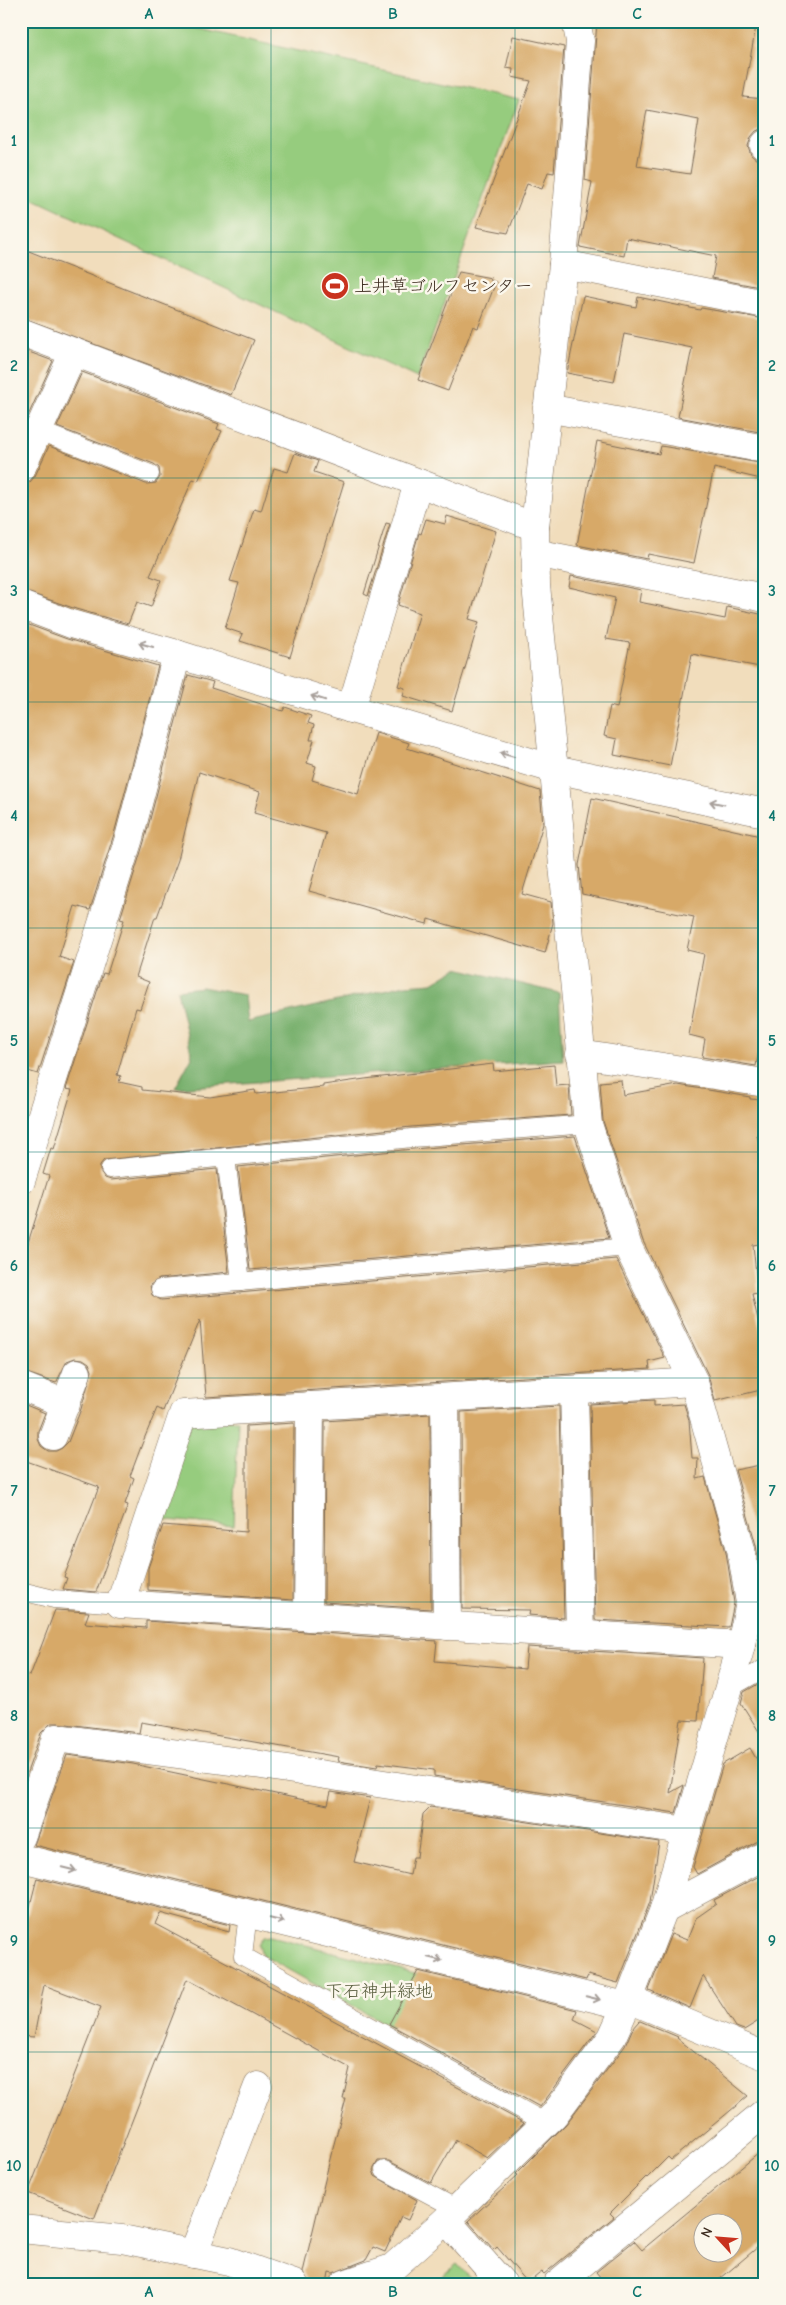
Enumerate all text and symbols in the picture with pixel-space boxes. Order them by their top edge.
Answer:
text: A [145,5,154,23]
text: B [388,5,398,23]
text: C [632,5,642,23]
text: 1 [11,132,17,150]
text: 1 [769,132,775,150]
sports icon: 上井草ゴルフセンター [320,271,350,301]
place label: 上井草ゴルフセンター [354,276,533,297]
text: 2 [10,357,18,375]
text: 2 [768,357,776,375]
text: 3 [10,582,18,600]
text: 3 [768,582,776,600]
one-way arrow [139,640,155,650]
one-way arrow [310,693,326,703]
one-way arrow [500,750,516,760]
one-way arrow [709,798,725,807]
text: 4 [10,807,18,825]
text: 4 [768,807,776,825]
text: 5 [10,1032,18,1050]
text: 5 [768,1032,776,1050]
text: 6 [10,1257,18,1275]
text: 6 [768,1257,776,1275]
text: 7 [10,1482,18,1500]
text: 7 [768,1482,776,1500]
text: 8 [10,1707,18,1725]
text: 8 [768,1707,776,1725]
one-way arrow [60,1865,76,1874]
one-way arrow [269,1916,285,1926]
text: 9 [10,1932,18,1950]
text: 9 [768,1932,776,1950]
one-way arrow [427,1955,443,1964]
park label: 下石神井緑地 [325,1981,433,2002]
one-way arrow [585,1993,601,2003]
text: 10 [6,2157,22,2175]
text: 10 [764,2157,780,2175]
north arrow [694,2212,744,2262]
text: N [697,2225,716,2240]
text: A [145,2283,154,2301]
text: B [388,2283,398,2301]
text: C [632,2283,642,2301]

